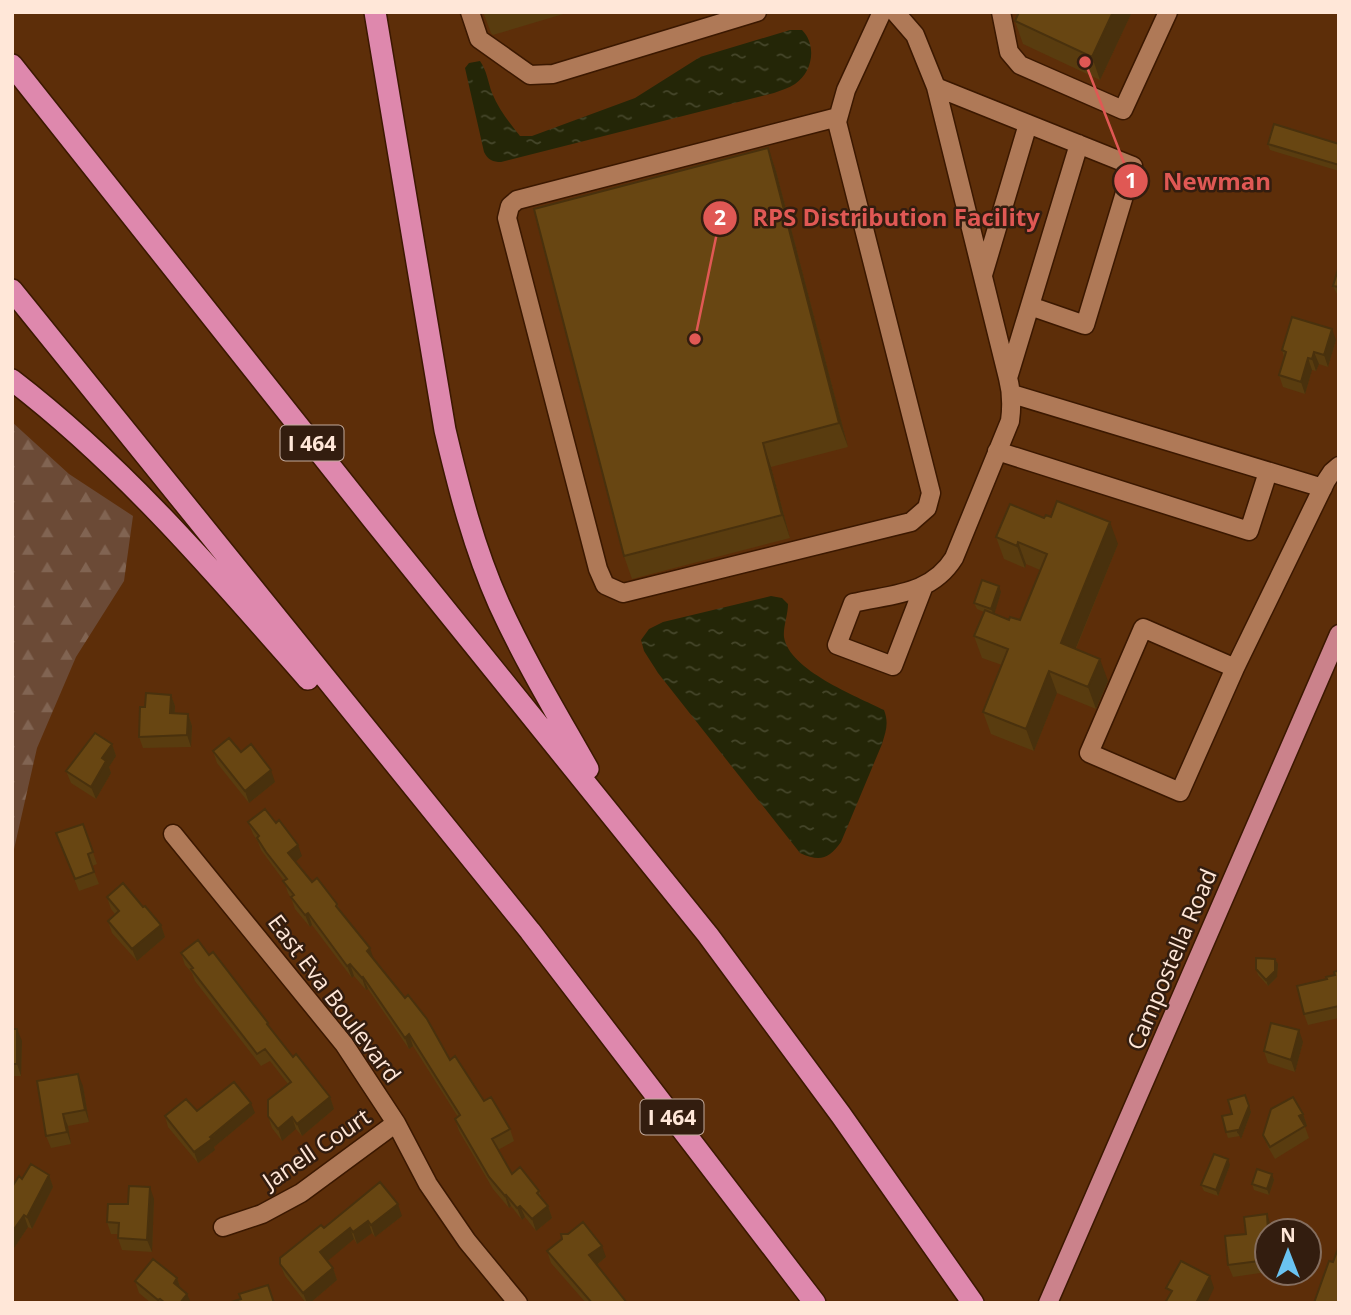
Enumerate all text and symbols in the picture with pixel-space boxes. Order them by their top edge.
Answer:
callout: Newman [1114,159,1285,204]
text: Newman [1163,164,1271,197]
text: 1 [1125,166,1137,194]
callout: RPS Distribution Facility [703,195,1053,240]
text: RPS Distribution Facility [752,200,1040,233]
text: 2 [714,203,726,231]
road number: I 464 [280,426,344,460]
street label: Campostella Road [1118,864,1224,1054]
street label: East Eva Boulevard [261,907,409,1089]
street label: Janell Court [254,1100,376,1197]
road number: I 464 [640,1100,704,1134]
north arrow [1253,1217,1323,1287]
text: N [1280,1222,1296,1248]

